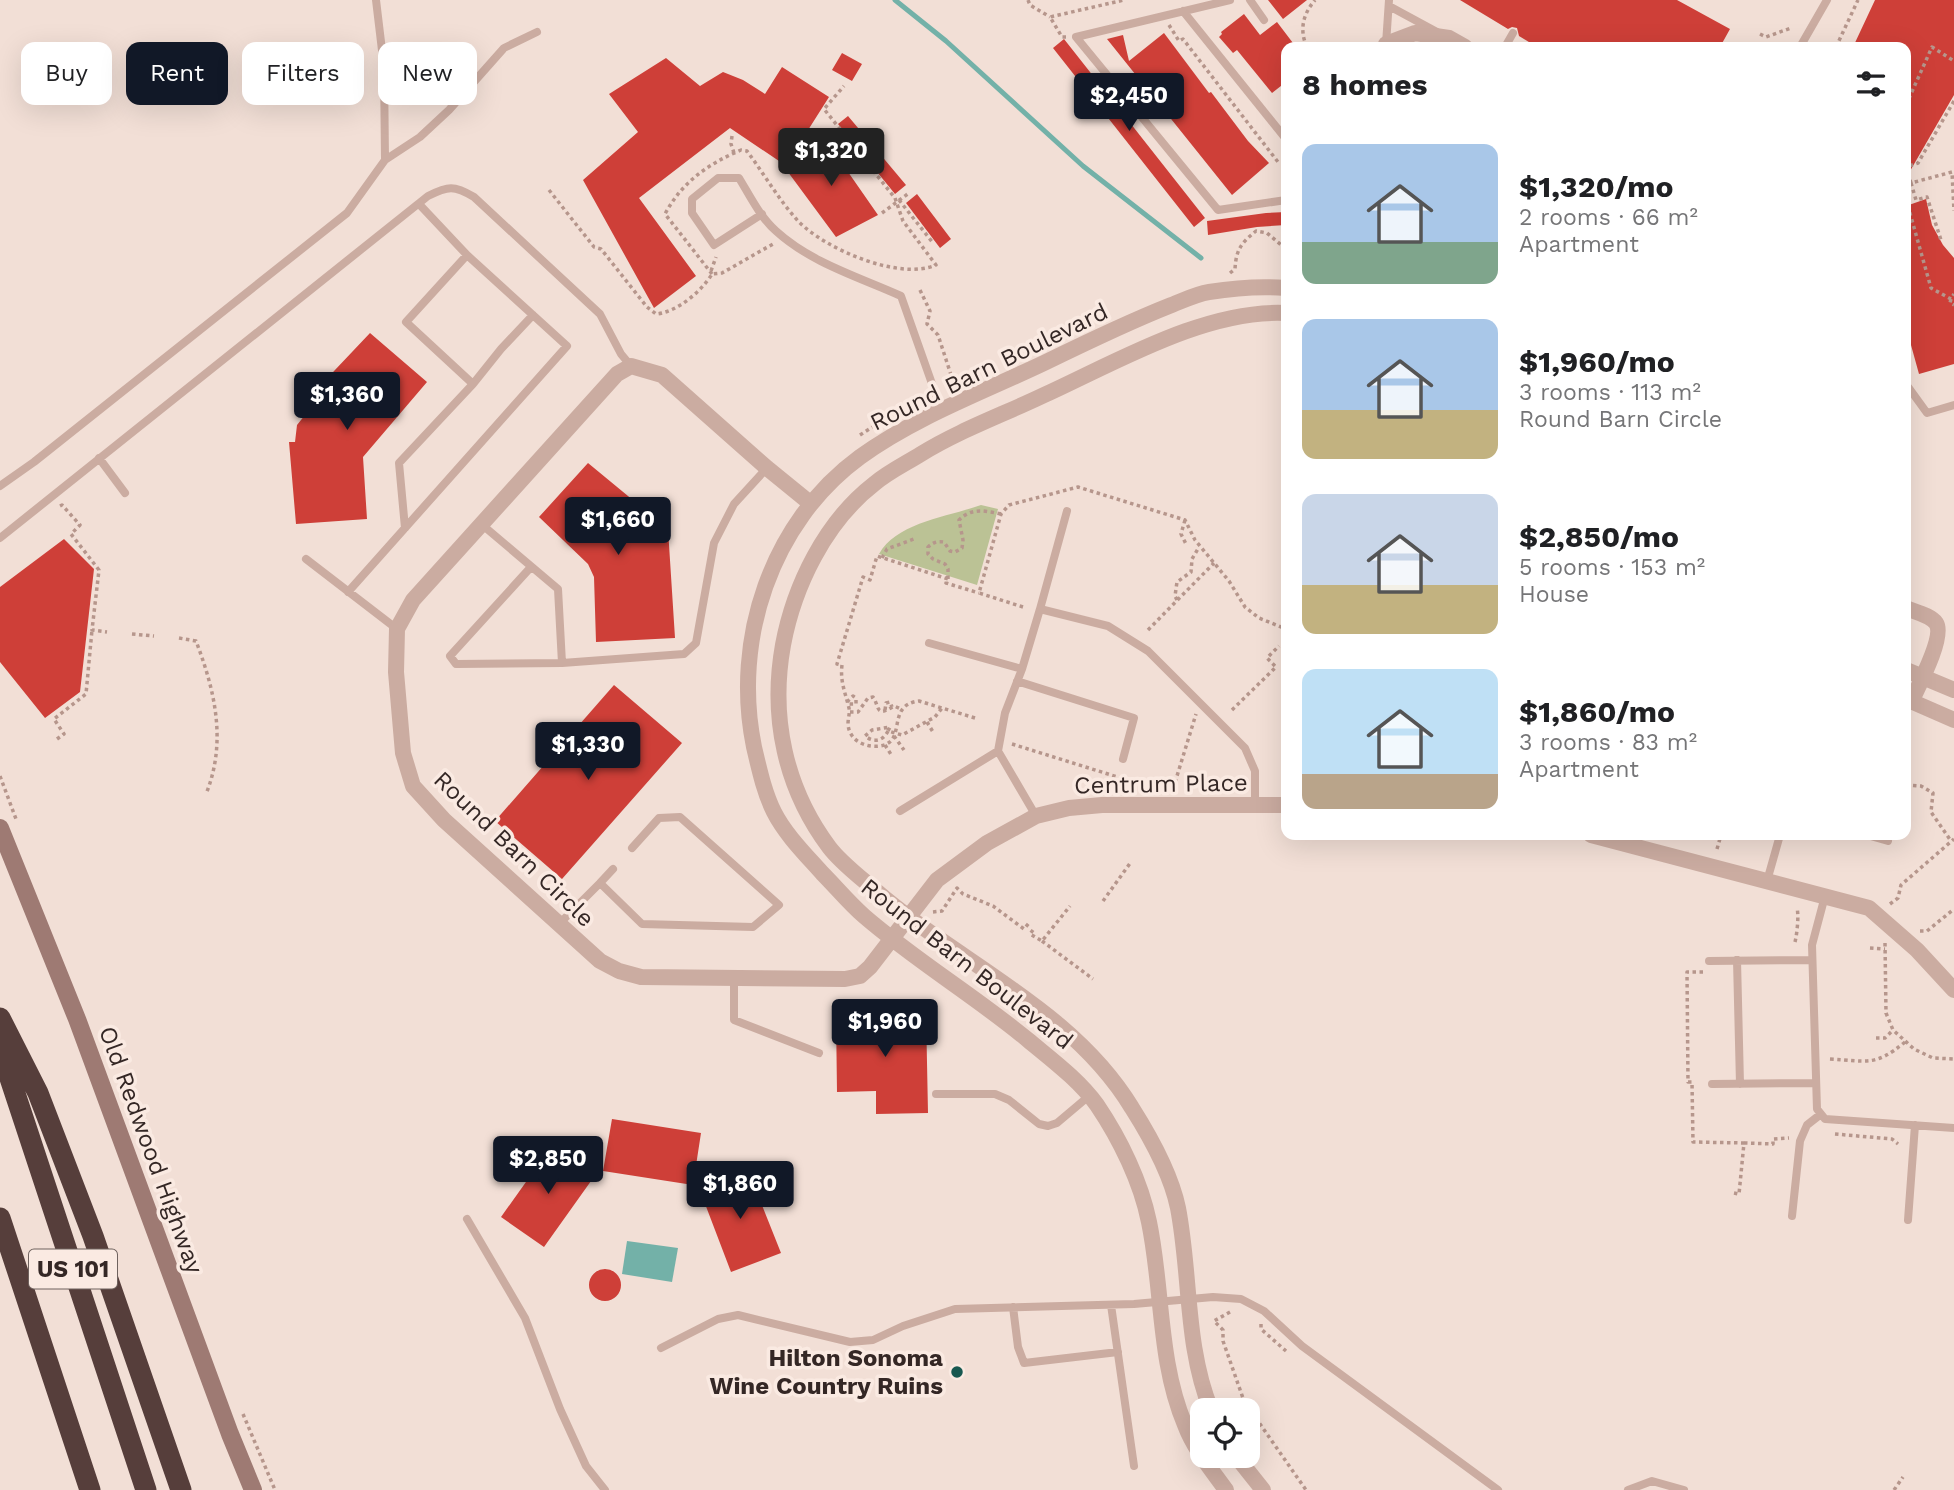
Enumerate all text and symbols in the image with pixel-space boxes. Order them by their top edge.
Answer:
chip: Buy [21,42,112,105]
chip: Rent [126,42,228,105]
chip: Filters [242,42,364,105]
chip: New [378,42,477,105]
icon: filters [1852,65,1890,103]
text: 8 homes [1302,67,1428,102]
pin: $2,450 [1072,74,1186,133]
text: $2,450 [1090,82,1168,109]
pin: $1,320 [774,128,888,188]
text: $1,320 [794,137,868,164]
text: $1,320/mo [1519,169,1673,204]
icon: home [1358,172,1442,256]
text: 2 rooms · 66 m² [1519,204,1698,231]
text: Apartment [1519,231,1639,258]
street label: Round Barn Boulevard [866,297,1112,437]
text: $1,960/mo [1519,344,1675,379]
icon: home [1358,347,1442,431]
pin: $1,360 [290,372,404,432]
text: 3 rooms · 113 m² [1519,379,1701,406]
text: $1,360 [310,381,384,408]
text: Round Barn Circle [1519,406,1722,433]
pin: $1,660 [561,498,675,557]
text: $1,660 [581,506,655,533]
text: $2,850/mo [1519,519,1679,554]
icon: home [1358,522,1442,606]
text: 5 rooms · 153 m² [1519,554,1705,581]
text: House [1519,581,1589,608]
text: $1,860/mo [1519,694,1675,729]
icon: home [1358,697,1442,781]
pin: $1,330 [531,722,645,782]
text: 3 rooms · 83 m² [1519,729,1697,756]
text: $1,330 [551,731,625,758]
text: Apartment [1519,756,1639,783]
street label: Round Barn Circle [428,765,600,933]
street label: Centrum Place [1074,768,1248,800]
street label: Round Barn Boulevard [856,873,1078,1055]
pin: $1,960 [828,1000,942,1059]
text: $1,960 [848,1008,922,1035]
street label: Old Redwood Highway [93,1022,209,1278]
pin: $2,850 [491,1136,605,1196]
text: $2,850 [509,1145,587,1172]
pin: $1,860 [683,1162,797,1221]
text: $1,860 [703,1170,777,1197]
road number: US 101 [29,1250,117,1288]
place label: Hilton Sonoma Wine Country Ruins [709,1344,943,1400]
marker: Hilton Sonoma Wine Country Ruins [949,1364,965,1380]
map controls [1190,1398,1260,1468]
button: locate [1190,1398,1260,1468]

